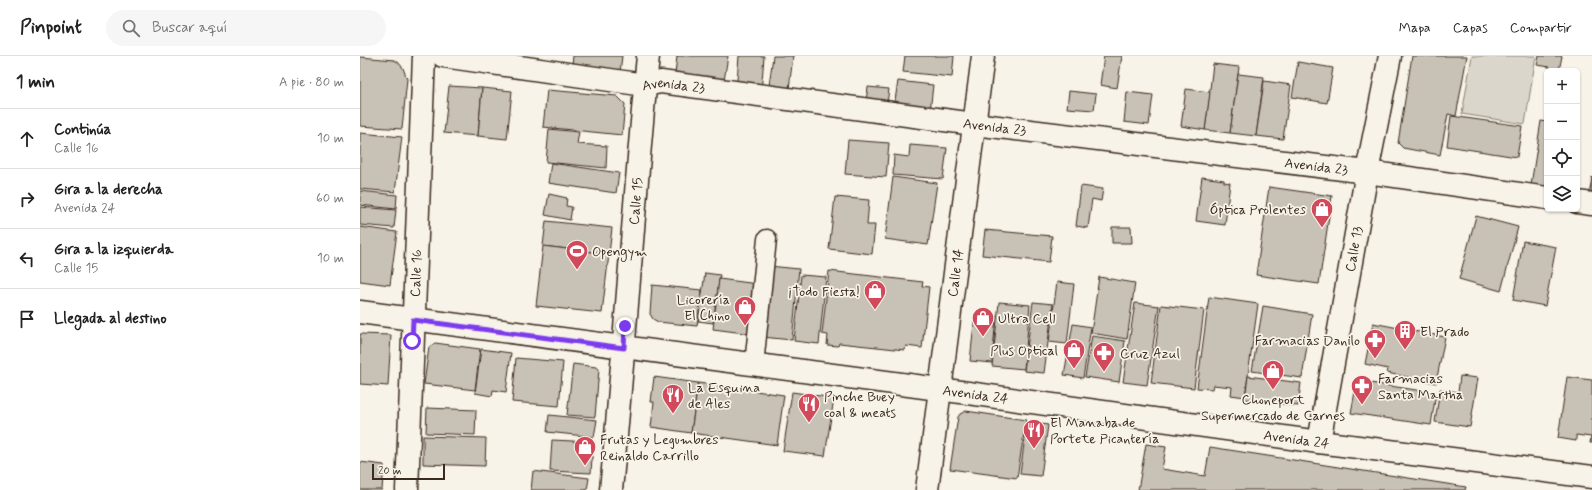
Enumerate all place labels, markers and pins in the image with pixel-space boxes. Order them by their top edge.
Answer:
shop icon: Óptica Prolentes [1309,196,1335,229]
place label: Óptica Prolentes [1209,201,1306,219]
sports icon: Opengym [564,238,590,271]
place label: Opengym [592,243,647,262]
shop icon: ¡Todo Fiesta! [862,278,888,311]
place label: ¡Todo Fiesta! [788,283,860,301]
place label: Licorería El Chino [677,291,730,325]
shop icon: Licorería El Chino [732,294,758,327]
shop icon: Ultra Cell [970,305,996,338]
place label: Ultra Cell [998,310,1056,328]
building icon: El Prado [1392,318,1418,351]
place label: El Prado [1420,323,1470,341]
pharmacy icon: Farmacias Danilo [1362,327,1388,360]
place label: Farmacias Danilo [1255,332,1360,350]
shop icon: Plus Optical [1061,337,1087,370]
pharmacy icon: Cruz Azul [1091,340,1117,373]
place label: Plus Optical [990,342,1058,360]
place label: Cruz Azul [1120,345,1180,363]
shop icon: Choneport Supermercado de Carnes [1260,358,1286,391]
place label: Farmacias Santa Martha [1378,370,1463,404]
pharmacy icon: Farmacias Santa Martha [1349,373,1375,406]
place label: La Esquina de Ales [688,379,760,413]
restaurant icon: La Esquina de Ales [660,382,686,415]
place label: Pinche Buey coal & meats [824,388,896,422]
restaurant icon: Pinche Buey coal & meats [796,391,822,424]
place label: Choneport Supermercado de Carnes [1201,391,1346,425]
place label: El Manaba de Portete Picantería [1050,414,1159,448]
restaurant icon: El Manaba de Portete Picantería [1021,417,1047,450]
place label: Frutas y Legumbres Reinaldo Carrillo [600,431,719,465]
shop icon: Frutas y Legumbres Reinaldo Carrillo [572,434,598,467]

